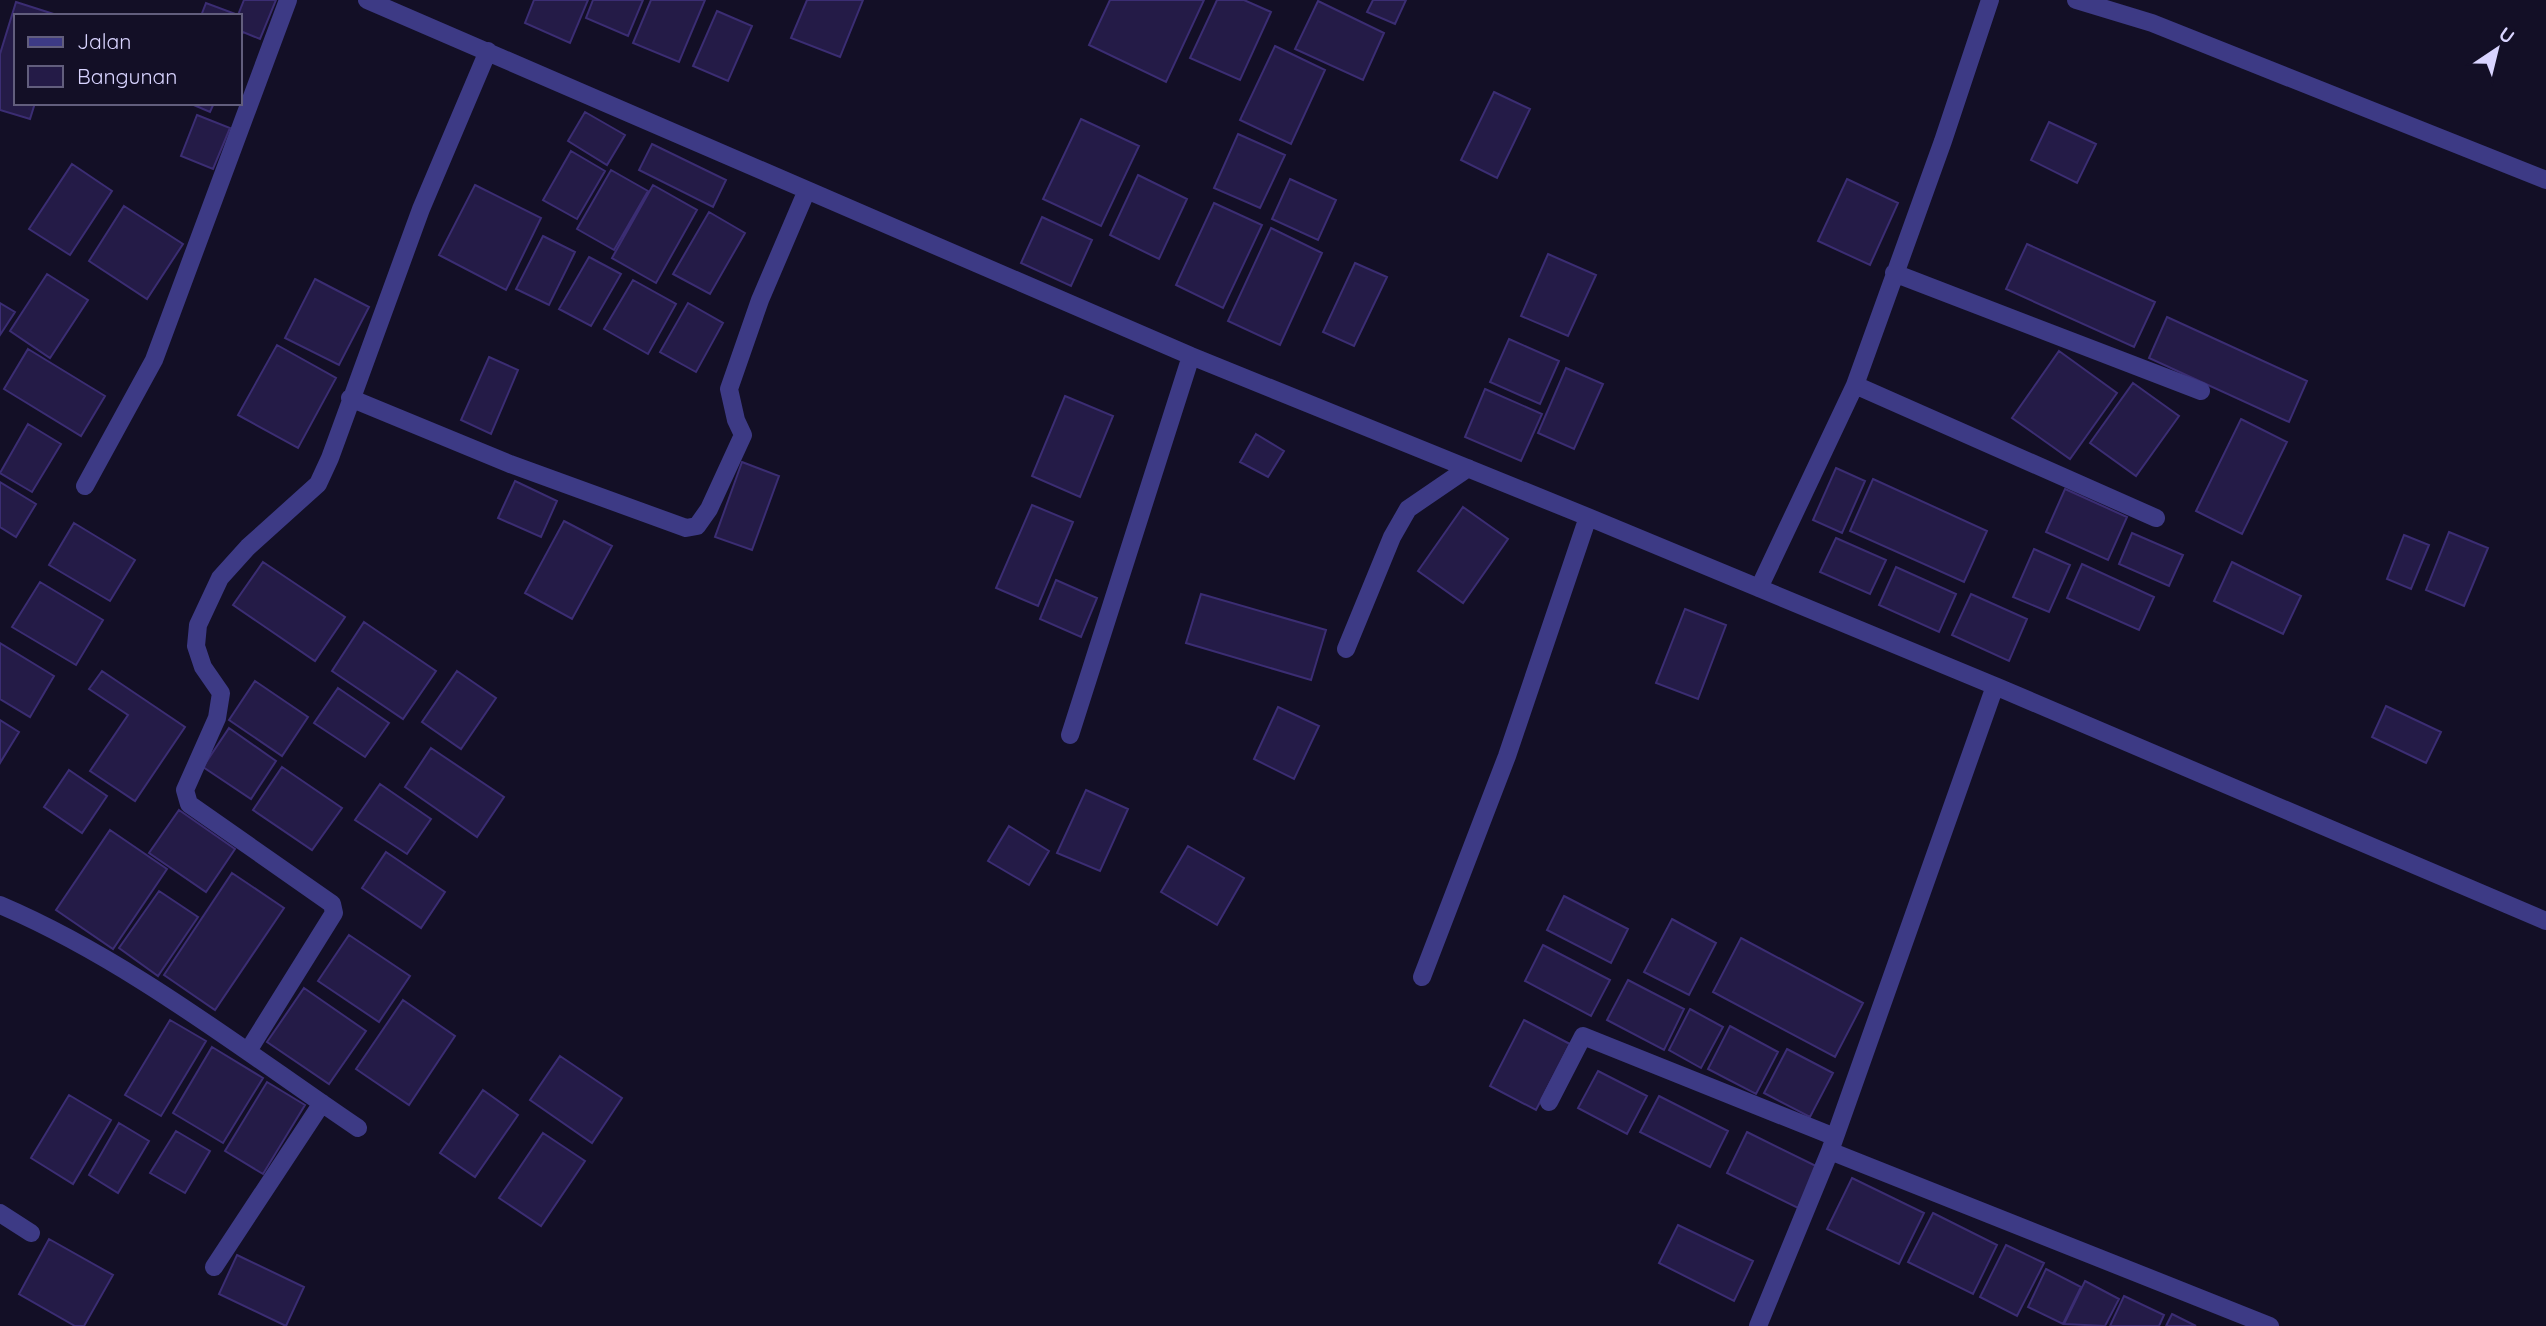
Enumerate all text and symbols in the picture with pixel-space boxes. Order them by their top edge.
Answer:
legend [14,14,242,105]
north arrow [2462,14,2532,84]
text: U [2494,21,2519,49]
text: Jalan [77,28,131,54]
text: Bangunan [77,63,177,89]

